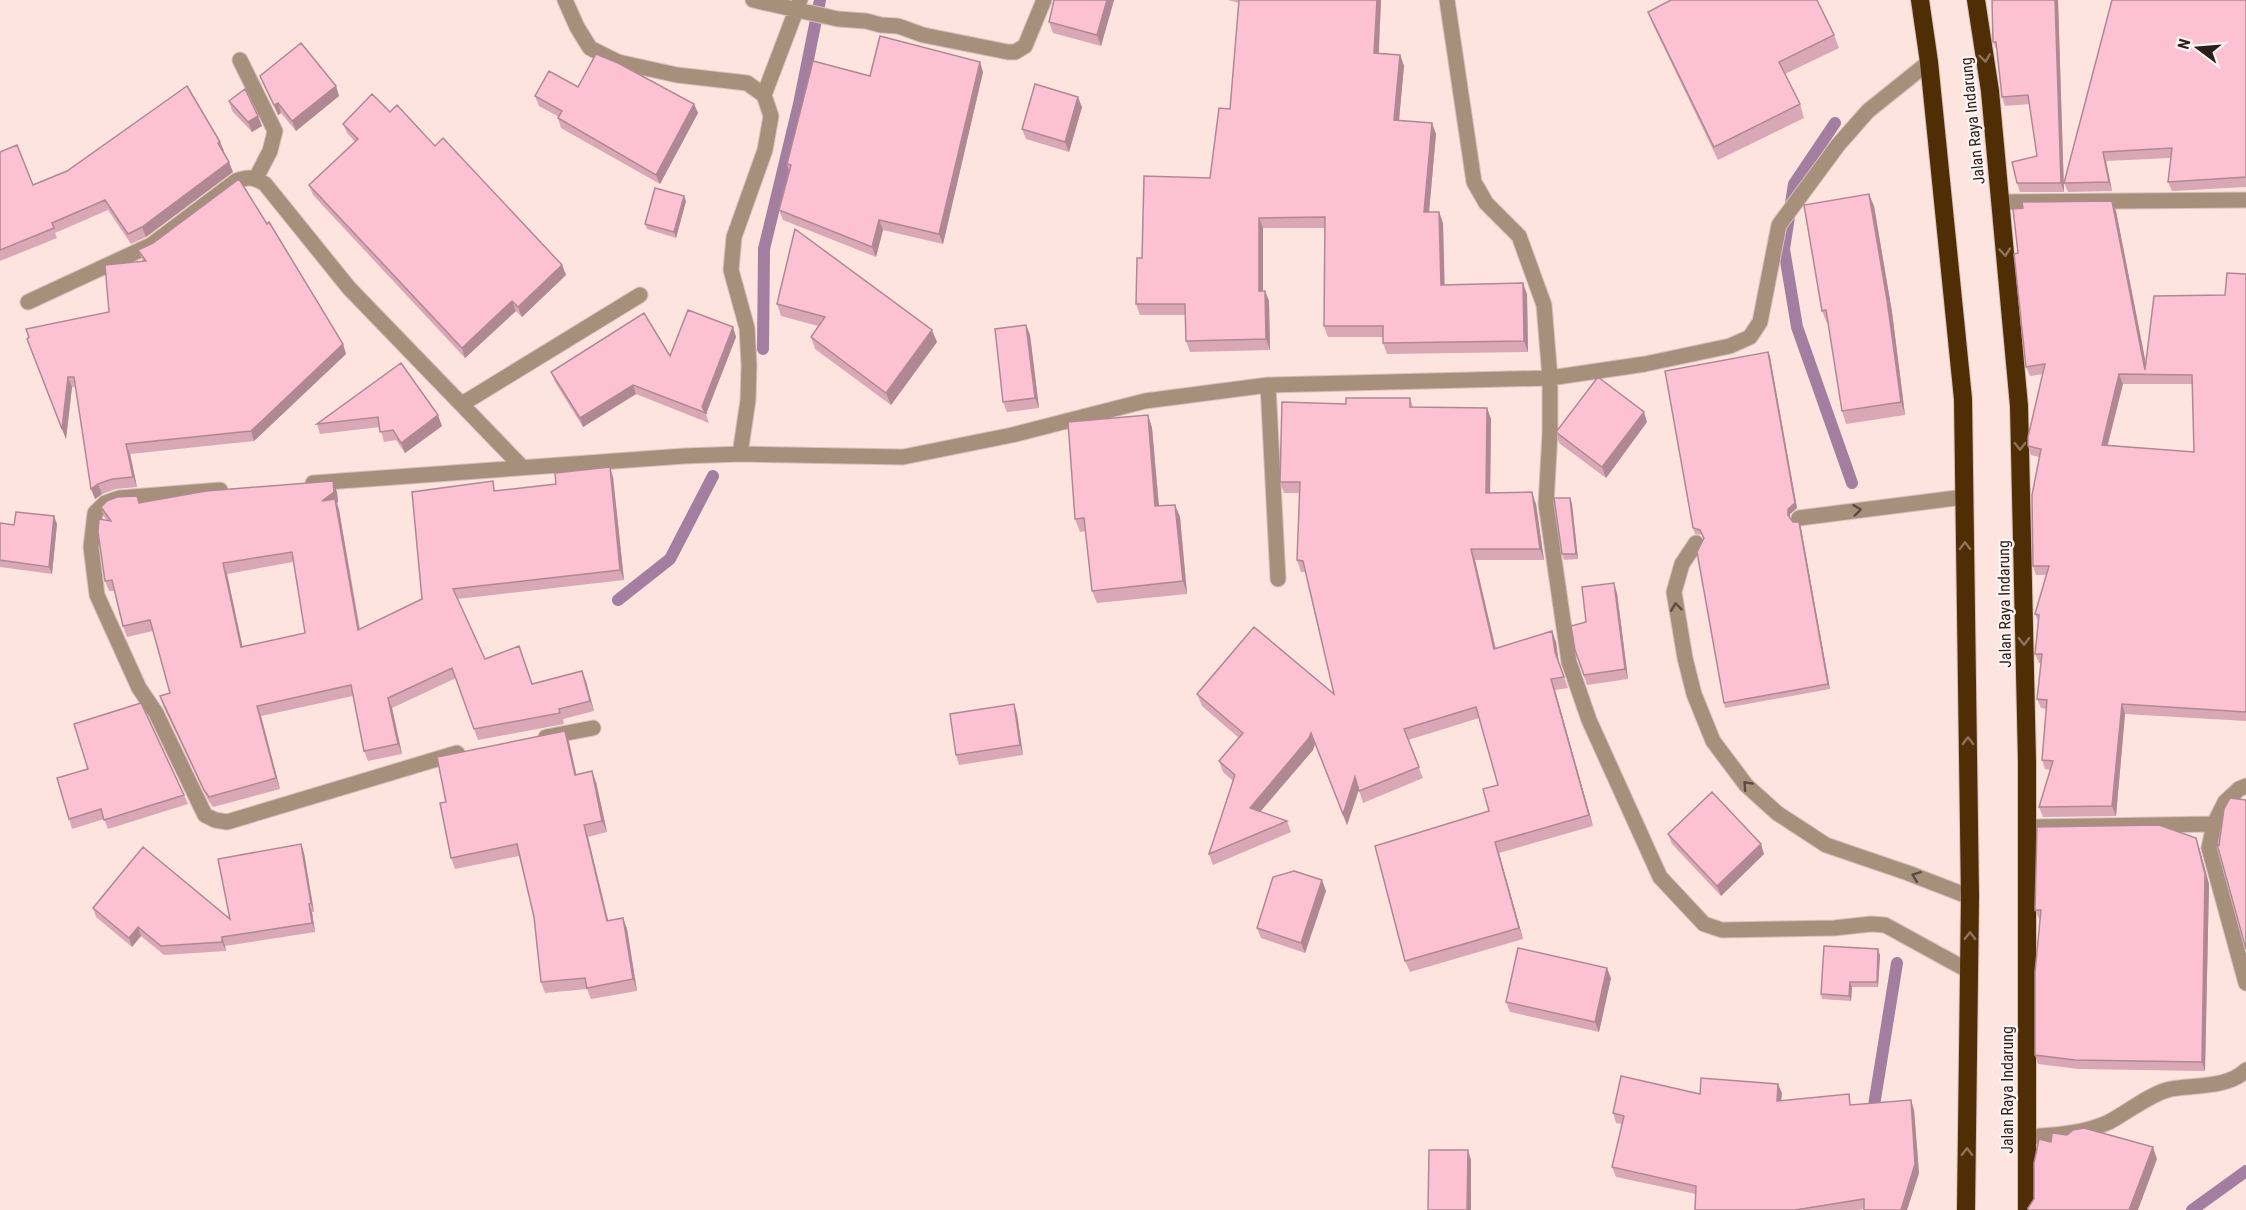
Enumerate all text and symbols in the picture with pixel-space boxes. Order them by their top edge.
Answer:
north arrow [2168,18,2228,78]
text: N [2174,37,2195,51]
one-way arrow [1978,53,1990,62]
street label: Jalan Raya Indarung [1956,56,1989,185]
one-way arrow [1998,247,2011,256]
one-way arrow [2014,442,2026,451]
one-way arrow [1852,505,1862,517]
street label: Jalan Raya Indarung [1994,540,2015,668]
one-way arrow [1958,541,1971,550]
one-way arrow [1670,602,1683,611]
one-way arrow [2018,637,2030,646]
one-way arrow [1961,736,1974,745]
one-way arrow [1743,781,1754,791]
one-way arrow [1911,871,1922,883]
one-way arrow [1963,931,1976,940]
street label: Jalan Raya Indarung [1998,1026,2017,1154]
one-way arrow [1960,1147,1973,1156]

